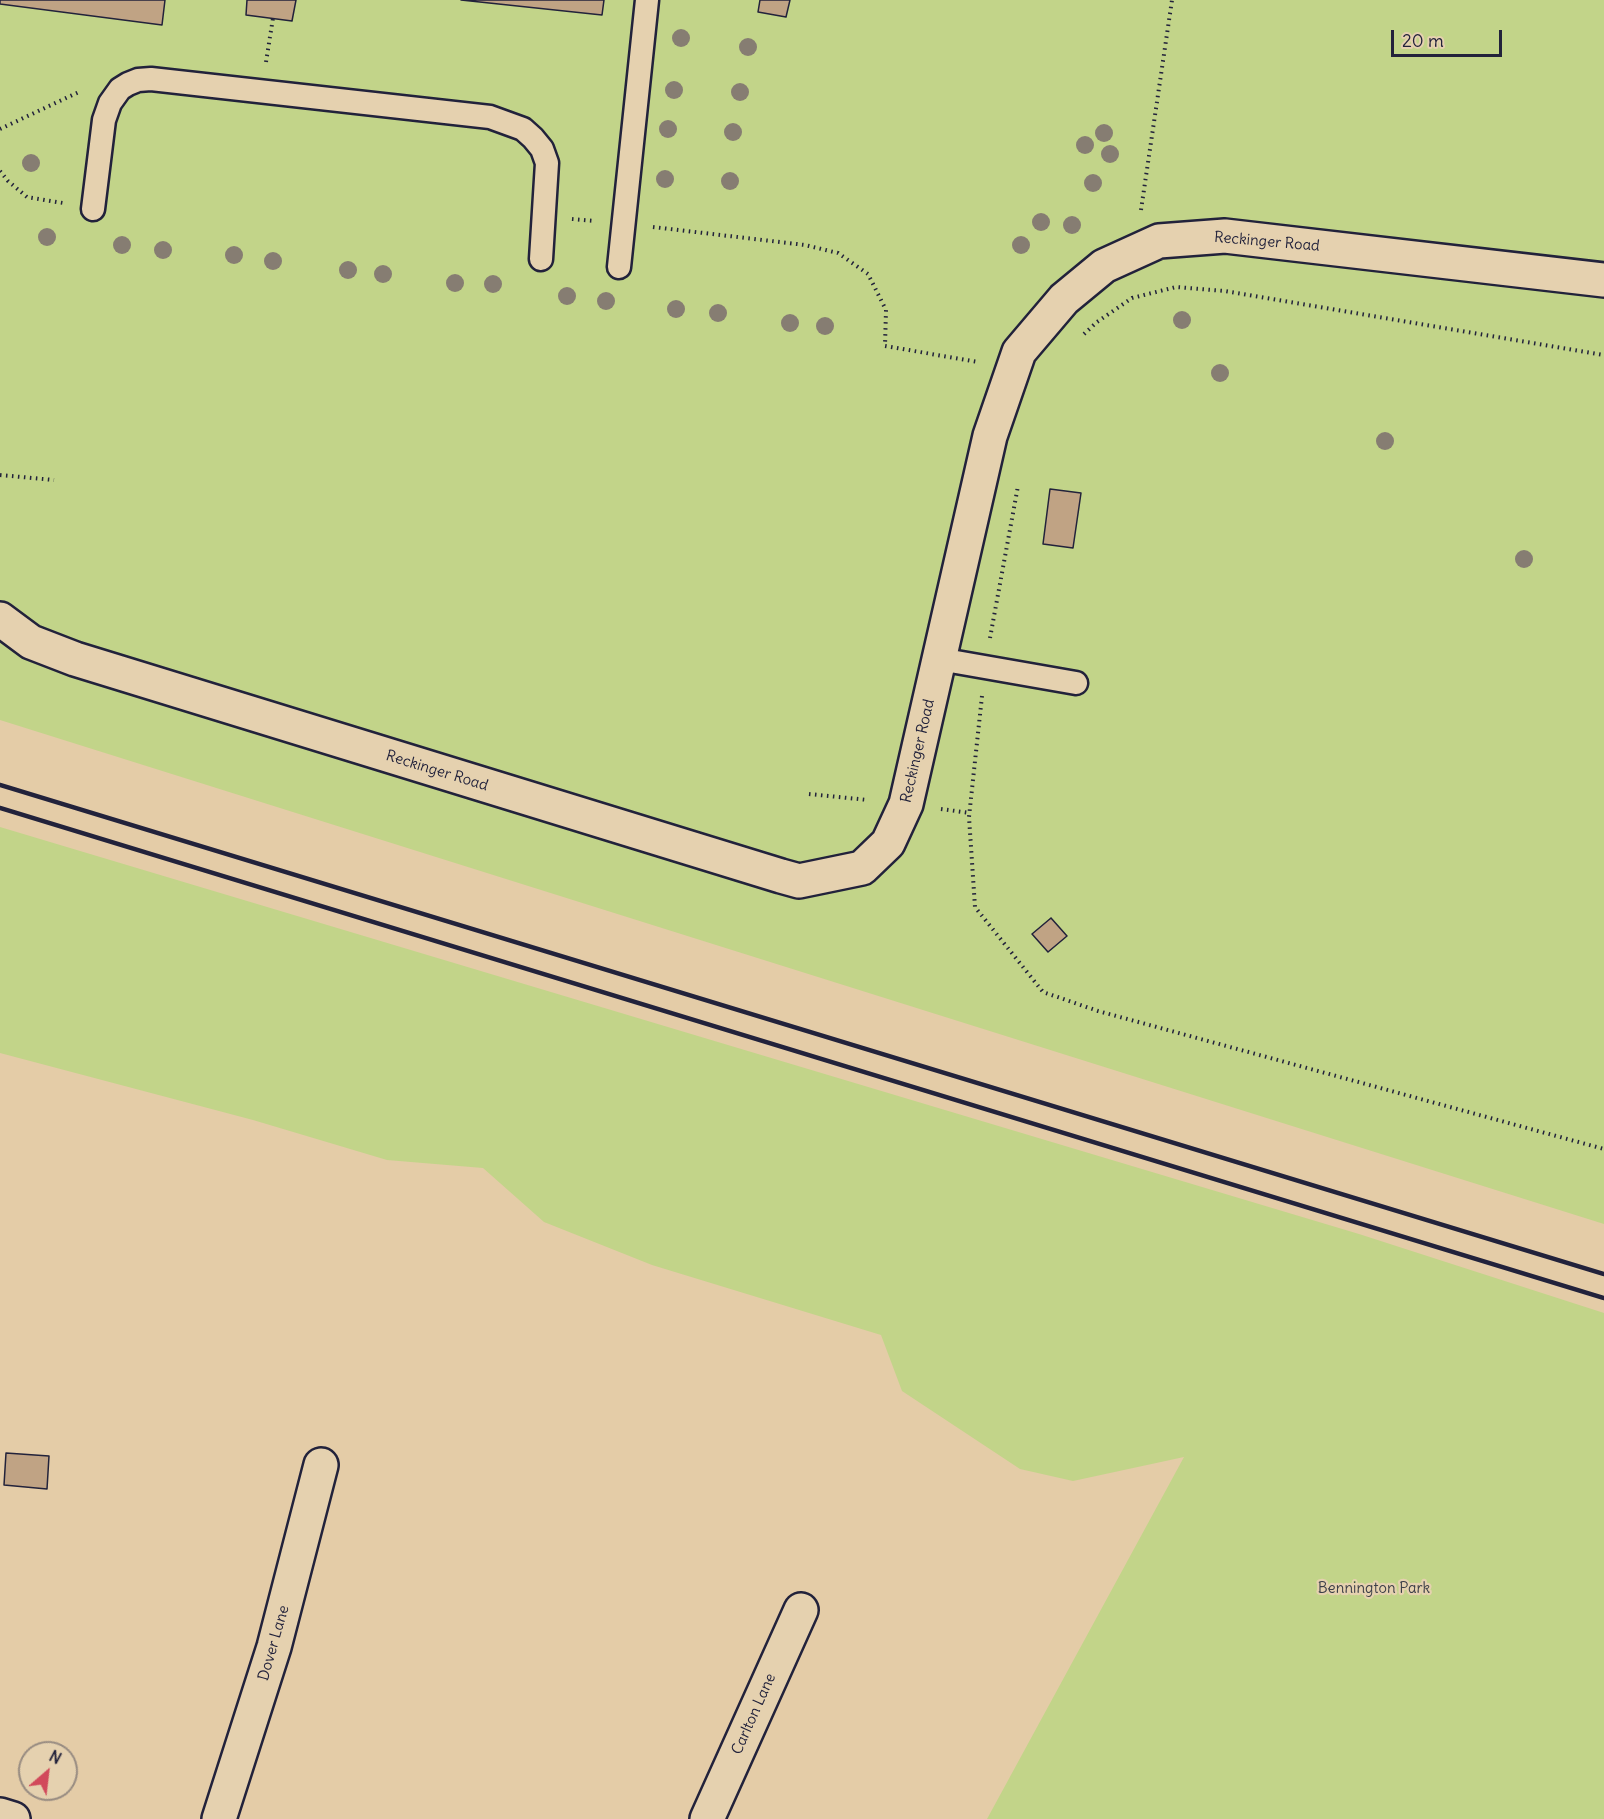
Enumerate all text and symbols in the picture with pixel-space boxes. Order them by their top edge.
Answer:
scale bar [1394,18,1505,56]
text: 20 m [1402,29,1444,52]
street label: Reckinger Road [1213,228,1321,256]
street label: Reckinger Road [897,697,939,805]
street label: Reckinger Road [384,747,490,795]
park label: Bennington Park [1318,1580,1430,1598]
street label: Dover Lane [255,1603,293,1683]
street label: Carlton Lane [728,1671,780,1757]
north arrow [18,1741,78,1801]
text: N [46,1745,65,1768]

